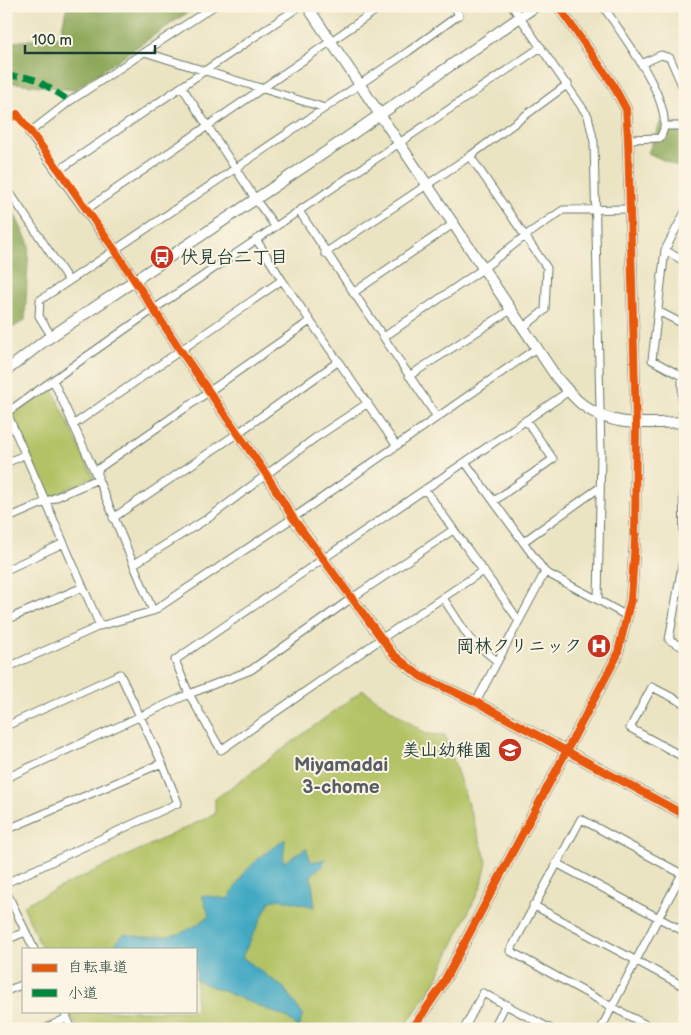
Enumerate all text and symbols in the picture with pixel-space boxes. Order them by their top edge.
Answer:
scale bar [25,22,155,54]
text: 100 m [32,31,72,50]
bus stop icon: 伏見台二丁目 [149,244,175,270]
place label: 伏見台二丁目 [180,247,288,268]
hospital icon: 岡林クリニック [586,633,612,659]
place label: 岡林クリニック [456,636,582,657]
school or university icon: 美山幼稚園 [497,737,523,763]
place label: 美山幼稚園 [402,740,492,761]
district label: Miyamadai 3-chome [294,754,388,799]
legend [22,948,198,1012]
text: 自転車道 [68,958,128,977]
text: 小道 [68,984,98,1003]

